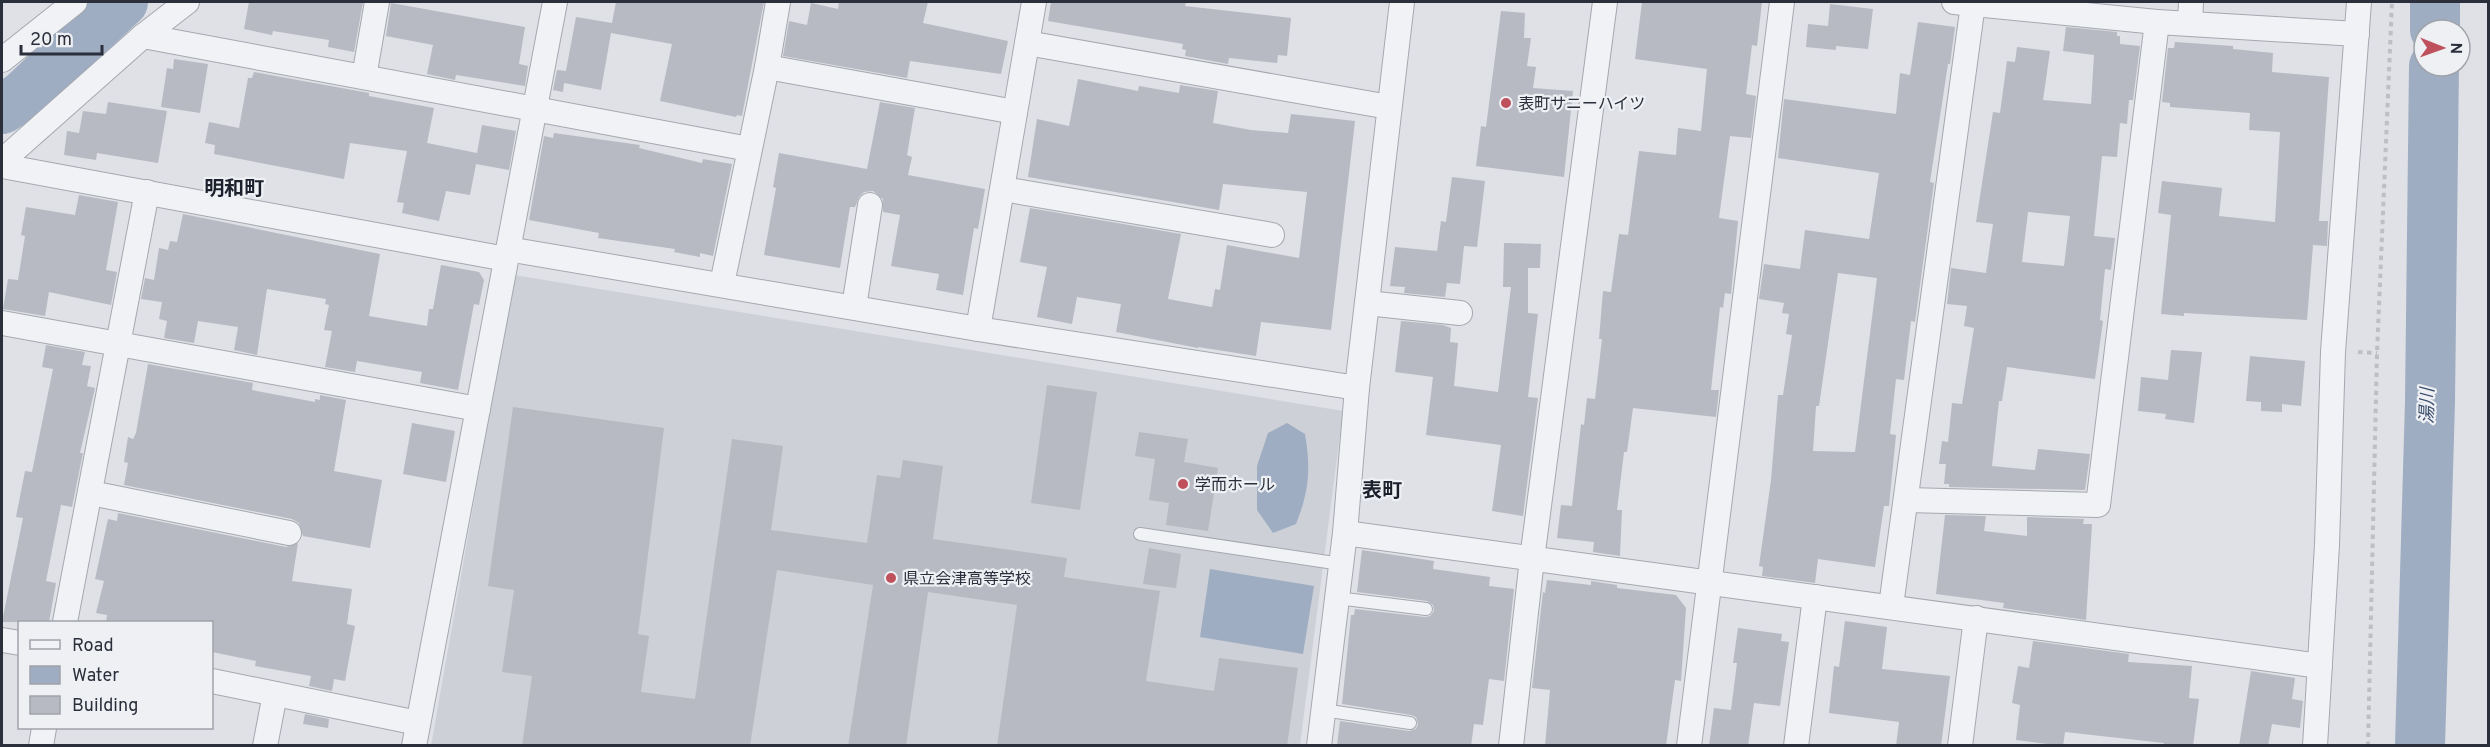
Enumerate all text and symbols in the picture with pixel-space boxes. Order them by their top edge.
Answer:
scale bar [21,18,102,56]
north arrow [2412,18,2472,78]
text: 20 m [30,29,72,52]
text: N [2445,42,2465,54]
place label: 表町サニーハイツ [1518,95,1645,115]
marker: 表町サニーハイツ [1499,96,1513,110]
district label: 明和町 [204,177,264,203]
water label: 湯川 [2417,386,2440,424]
place label: 学而ホール [1195,476,1275,496]
marker: 学而ホール [1176,477,1190,491]
district label: 表町 [1362,479,1402,505]
place label: 県立会津高等学校 [903,570,1031,590]
marker: 県立会津高等学校 [884,571,898,585]
legend [18,621,213,729]
text: Road [72,635,114,658]
text: Water [72,665,119,688]
text: Building [72,695,138,718]

